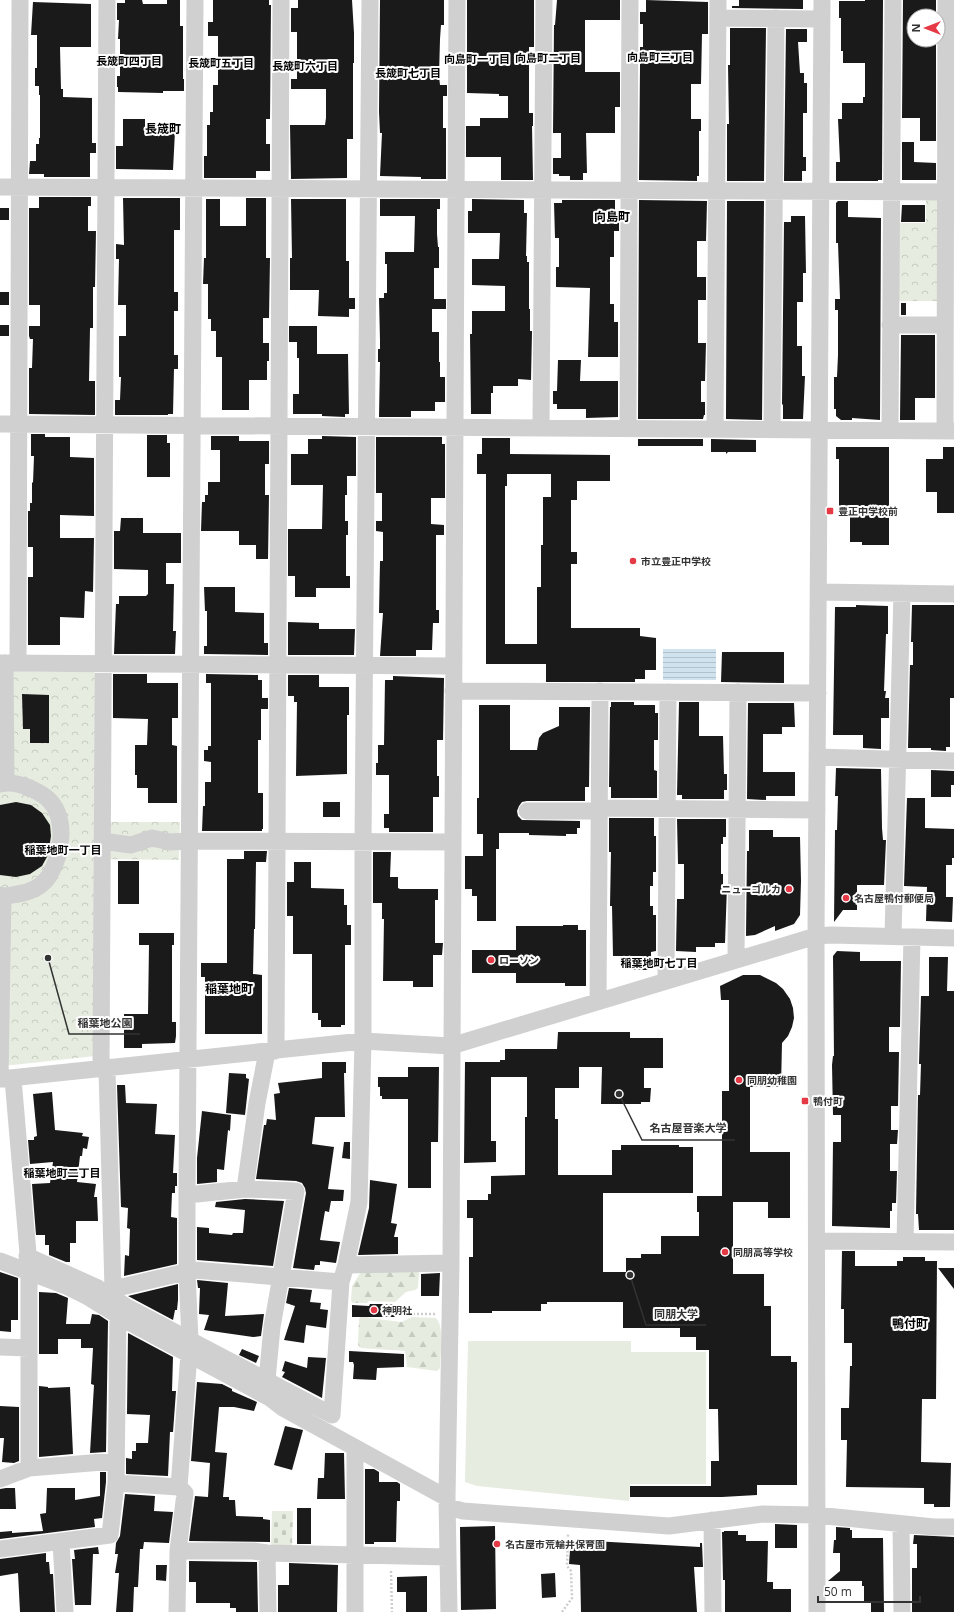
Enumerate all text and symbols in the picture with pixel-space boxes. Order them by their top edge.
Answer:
north arrow [906,8,946,48]
text: N [908,24,923,32]
district label: 向島町三丁目 [627,49,693,64]
district label: 向島町二丁目 [515,50,581,65]
district label: 向島町一丁目 [444,51,510,66]
district label: 長筬町四丁目 [96,53,162,68]
district label: 長筬町五丁目 [188,55,254,70]
district label: 長筬町六丁目 [272,58,338,73]
district label: 長筬町七丁目 [375,65,441,80]
district label: 長筬町 [145,120,181,137]
district label: 向島町 [594,208,630,225]
place label: 豊正中学校前 [838,504,898,518]
marker: 豊正中学校前 [825,506,835,516]
place label: 市立豊正中学校 [641,554,711,568]
marker: 市立豊正中学校 [628,556,638,566]
district label: 稲葉地町一丁目 [25,842,102,857]
place label: ニューゴルカ [721,882,781,896]
marker: ニューゴルカ [784,884,794,894]
place label: 名古屋鴨付郵便局 [854,891,934,905]
marker: 名古屋鴨付郵便局 [841,893,851,903]
place label: ローソン [499,953,539,967]
marker: ローソン [486,955,496,965]
district label: 稲葉地町七丁目 [621,955,698,970]
district label: 稲葉地町 [205,980,253,997]
callout: 稲葉地公園 [69,1011,140,1034]
text: 稲葉地公園 [78,1015,133,1030]
place label: 同朋幼稚園 [747,1073,797,1087]
marker: 同朋幼稚園 [734,1075,744,1085]
place label: 鴨付町 [813,1094,843,1108]
marker: 鴨付町 [800,1096,810,1106]
callout: 名古屋音楽大学 [642,1117,735,1140]
text: 名古屋音楽大学 [650,1120,727,1135]
district label: 稲葉地町二丁目 [24,1165,101,1180]
place label: 同朋高等学校 [733,1245,793,1259]
marker: 同朋高等学校 [720,1247,730,1257]
callout: 同朋大学 [646,1302,706,1325]
place label: 神明社 [382,1303,413,1317]
marker: 神明社 [369,1305,379,1315]
text: 同朋大学 [654,1306,698,1321]
district label: 鴨付町 [892,1315,928,1332]
place label: 名古屋市荒輪井保育園 [505,1537,605,1551]
marker: 名古屋市荒輪井保育園 [492,1539,502,1549]
scale bar [818,1578,920,1604]
text: 50 m [824,1583,852,1600]

